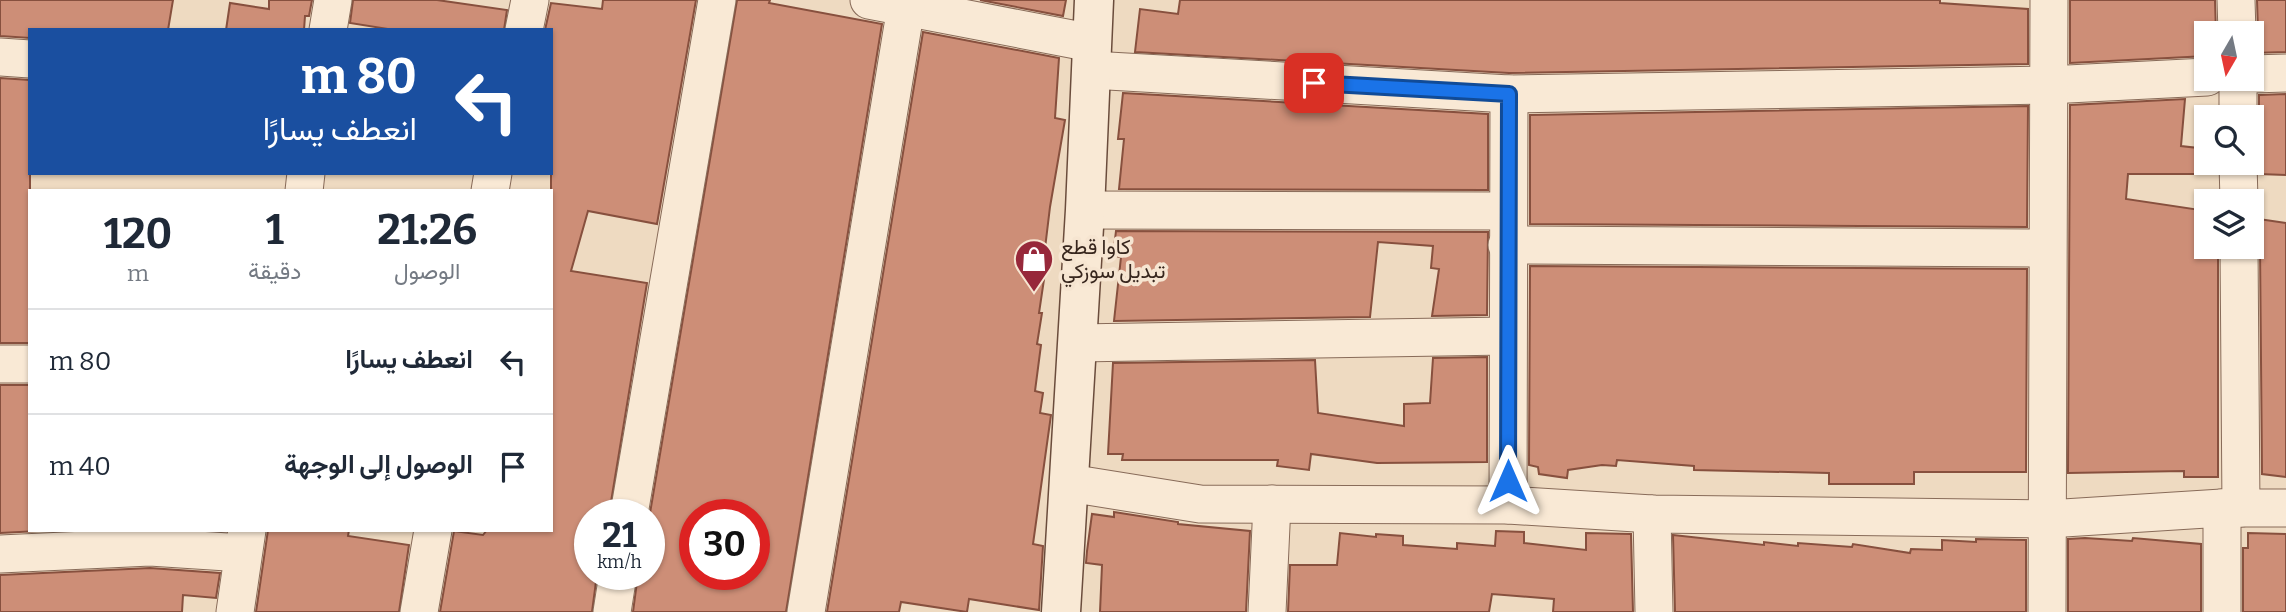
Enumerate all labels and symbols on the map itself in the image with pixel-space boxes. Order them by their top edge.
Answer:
north arrow [2194,21,2264,91]
pin [1284,53,1344,113]
place label: كاوا قطع تبديل سوزكي [1061,234,1166,288]
shop icon: كاوا قطع تبديل سوزكي [1013,238,1055,293]
position arrow [1471,444,1545,518]
speed limit sign: 30 [679,499,770,590]

